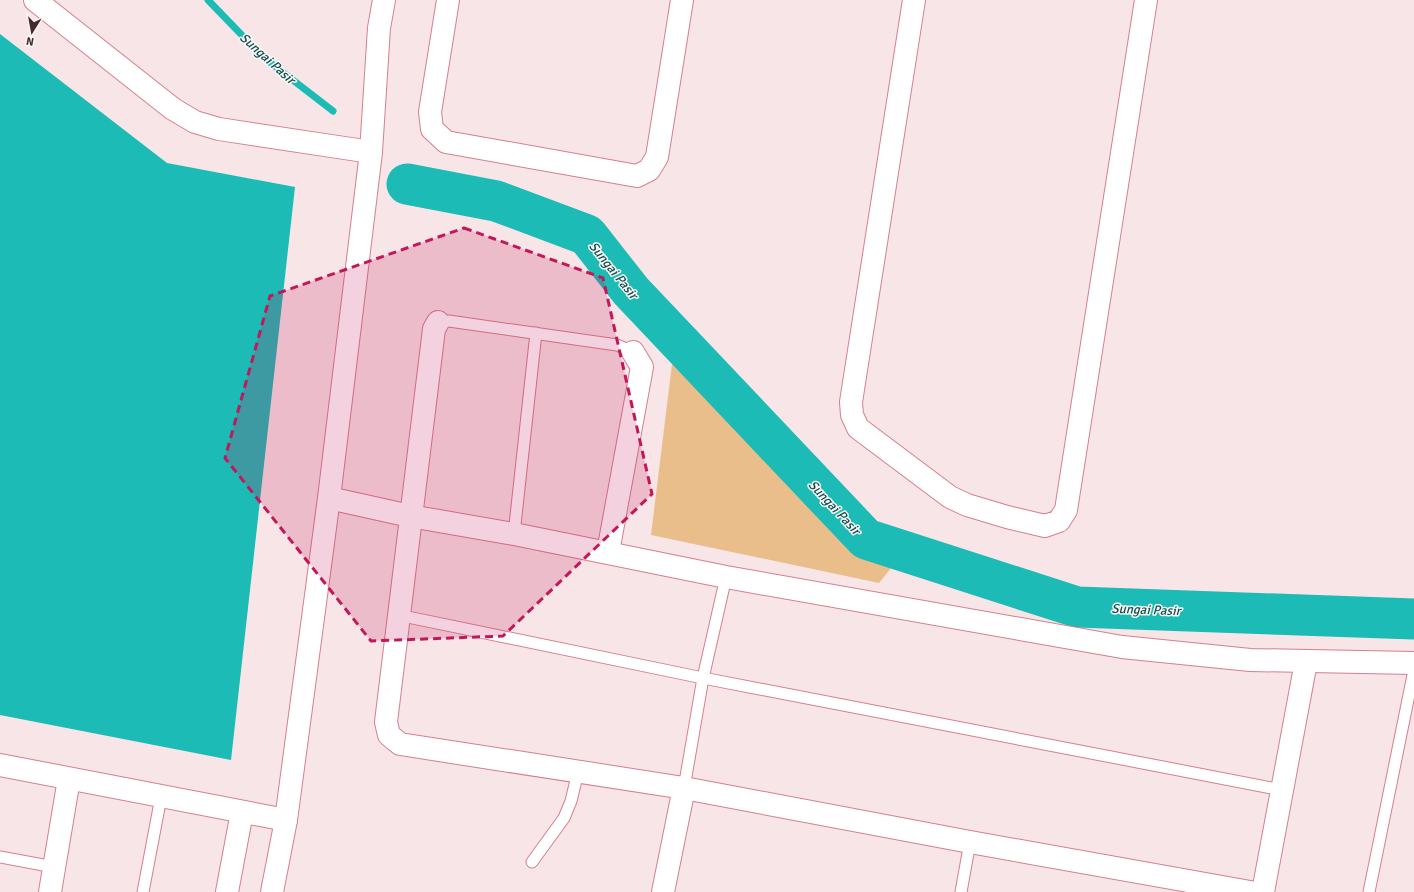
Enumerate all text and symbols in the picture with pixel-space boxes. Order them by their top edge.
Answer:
north arrow [12,12,52,52]
water label: Sungai Pasir [236,30,300,89]
text: N [25,34,35,48]
water label: Sungai Pasir [585,239,643,304]
water label: Sungai Pasir [805,477,865,540]
water label: Sungai Pasir [1111,601,1183,619]

